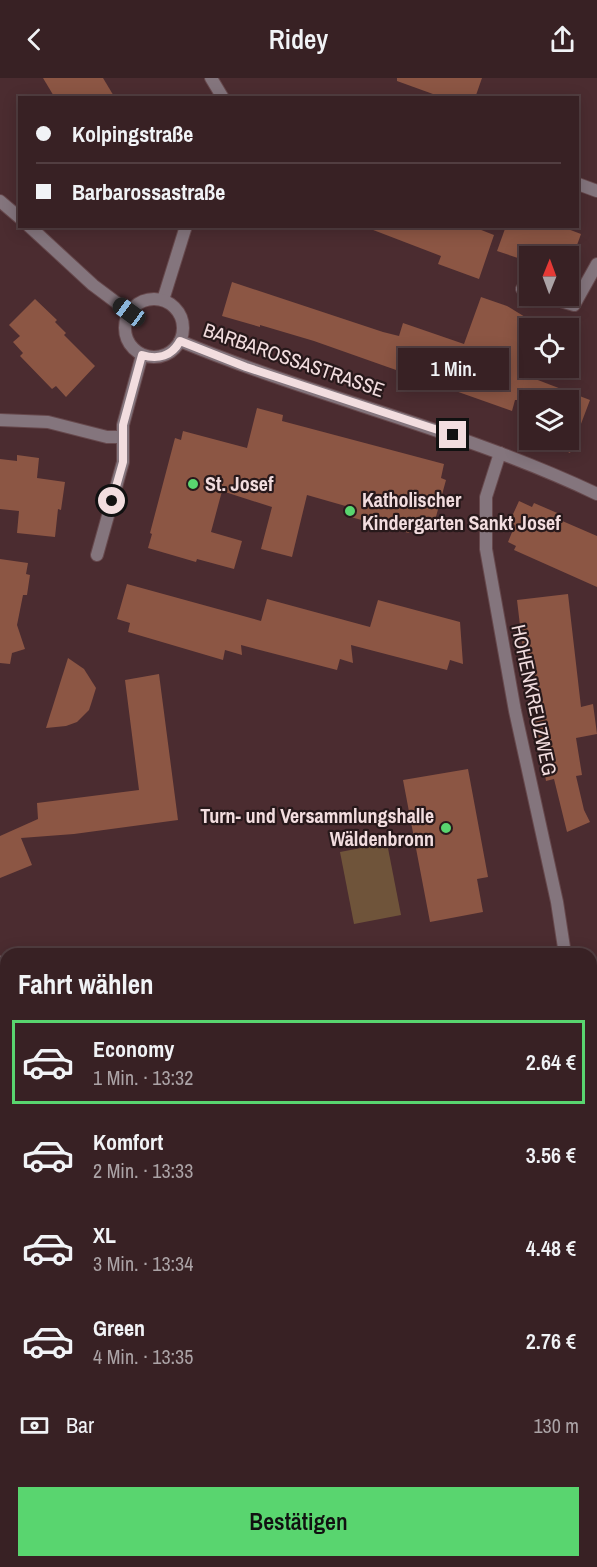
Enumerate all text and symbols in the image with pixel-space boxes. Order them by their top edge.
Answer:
text: Ridey [269,21,328,57]
icon: back [18,23,51,56]
icon: share [546,23,579,56]
text: Kolpingstraße [72,119,193,149]
text: Barbarossastraße [72,177,225,207]
north arrow [519,246,579,306]
map controls [519,246,579,450]
car [109,294,149,330]
street label: BARBAROSSASTRASSE [200,316,388,403]
button: locate [519,318,579,378]
callout: 1 Min. [398,348,508,390]
text: 1 Min. [430,355,477,382]
button: layers [519,390,579,450]
route end [439,421,466,448]
place label: St. Josef [205,470,274,497]
marker: St. Josef [186,477,200,491]
place label: Katholischer Kindergarten Sankt Josef [362,486,561,536]
route start [98,487,125,514]
marker: Katholischer Kindergarten Sankt Josef [343,504,357,518]
street label: HOHENKREUZWEG [505,622,564,778]
place label: Turn- und Versammlungshalle Wäldenbronn [200,802,434,852]
marker: Turn- und Versammlungshalle Wäldenbronn [439,821,453,835]
text: Fahrt wählen [18,966,154,1002]
text: Economy [93,1034,174,1064]
icon: car [21,1035,75,1089]
text: 2.64 € [526,1047,576,1077]
text: 1 Min. · 13:32 [93,1064,193,1091]
text: Komfort [93,1127,163,1157]
icon: car [21,1128,75,1182]
text: 3.56 € [526,1140,576,1170]
text: 2 Min. · 13:33 [93,1157,193,1184]
text: XL [93,1220,116,1250]
icon: car [21,1221,75,1275]
text: 4.48 € [526,1233,576,1263]
text: 3 Min. · 13:34 [93,1250,193,1277]
text: Green [93,1313,145,1343]
icon: car [21,1314,75,1368]
text: 2.76 € [526,1326,576,1356]
text: 4 Min. · 13:35 [93,1343,193,1370]
icon: cash [18,1409,51,1442]
text: Bar [66,1410,94,1440]
text: 130 m [533,1412,579,1439]
button: Bestätigen [18,1487,579,1556]

